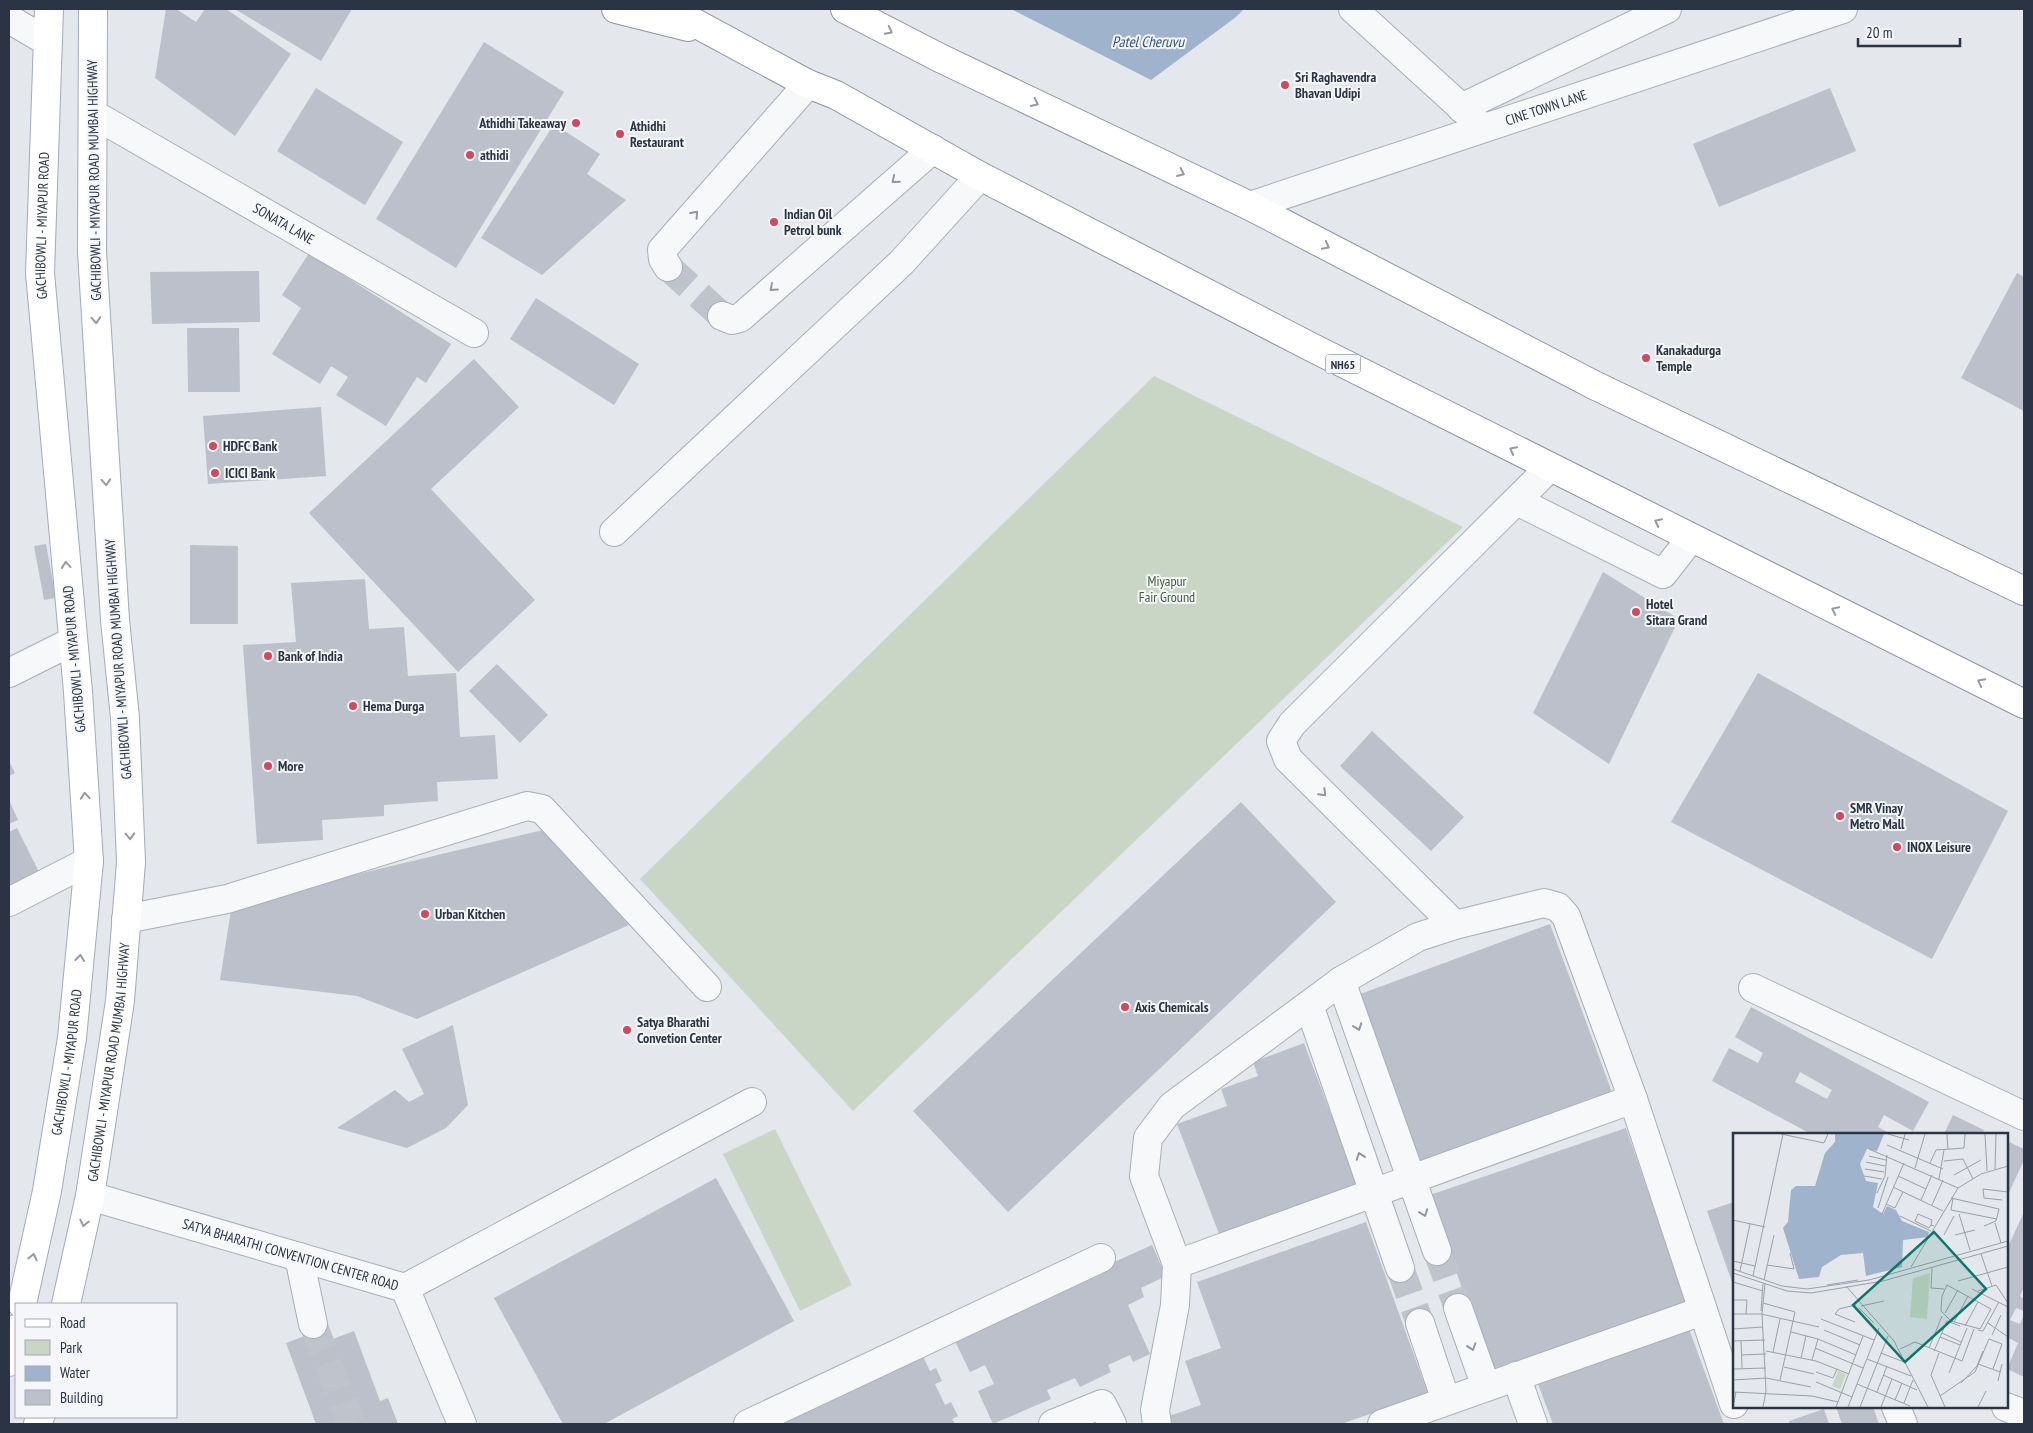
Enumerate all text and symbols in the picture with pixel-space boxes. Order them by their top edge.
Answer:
scale bar [1858,15,1960,47]
text: 20 m [1866,23,1892,42]
one-way arrow [883,25,892,35]
water label: Patel Cheruvu [1112,32,1185,51]
street label: GACHIBOWLI - MIYAPUR ROAD MUMBAI HIGHWAY [83,59,105,301]
place label: Sri Raghavendra Bhavan Udipi [1295,68,1376,102]
marker: Sri Raghavendra Bhavan Udipi [1279,79,1291,91]
street label: CINE TOWN LANE [1503,86,1589,130]
one-way arrow [1029,97,1038,107]
place label: Athidhi Takeaway [478,114,566,132]
marker: Athidhi Takeaway [570,117,582,129]
place label: Athidhi Restaurant [629,117,684,151]
marker: Athidhi Restaurant [614,128,626,140]
place label: athidi [480,146,509,164]
marker: athidi [464,149,476,161]
street label: GACHIBOWLI - MIYAPUR ROAD [31,152,53,300]
one-way arrow [1176,167,1185,177]
one-way arrow [892,175,901,184]
street label: SONATA LANE [250,199,318,248]
place label: Indian Oil Petrol bunk [784,205,842,239]
one-way arrow [689,210,698,219]
marker: Indian Oil Petrol bunk [768,216,780,228]
one-way arrow [1321,239,1330,249]
one-way arrow [770,282,779,291]
one-way arrow [91,316,102,324]
place label: Kanakadurga Temple [1656,341,1721,375]
marker: Kanakadurga Temple [1640,352,1652,364]
road number: NH65 [1326,354,1360,374]
place label: HDFC Bank [223,437,278,455]
marker: HDFC Bank [207,440,219,452]
one-way arrow [1509,446,1518,456]
place label: ICICI Bank [225,464,276,482]
marker: ICICI Bank [209,467,221,479]
one-way arrow [101,478,112,486]
one-way arrow [1654,518,1663,528]
street label: GACHIBOWLI - MIYAPUR ROAD MUMBAI HIGHWAY [101,537,135,780]
one-way arrow [61,560,72,568]
park label: Miyapur Fair Ground [1139,572,1195,606]
street label: GACHIBOWLI - MIYAPUR ROAD [59,585,89,733]
place label: Hotel Sitara Grand [1646,595,1707,629]
marker: Hotel Sitara Grand [1630,606,1642,618]
one-way arrow [1831,606,1840,616]
place label: Bank of India [278,647,343,665]
marker: Bank of India [262,650,274,662]
one-way arrow [1977,678,1986,688]
place label: Hema Durga [363,697,424,715]
marker: Hema Durga [347,700,359,712]
place label: More [278,757,304,775]
marker: More [262,760,274,772]
one-way arrow [1317,787,1326,796]
one-way arrow [80,792,91,800]
place label: SMR Vinay Metro Mall [1850,799,1905,833]
marker: SMR Vinay Metro Mall [1834,810,1846,822]
one-way arrow [124,832,135,840]
place label: INOX Leisure [1907,838,1971,856]
marker: INOX Leisure [1891,841,1903,853]
place label: Urban Kitchen [435,905,505,923]
marker: Urban Kitchen [419,908,431,920]
street label: GACHIBOWLI - MIYAPUR ROAD MUMBAI HIGHWAY [83,941,134,1183]
one-way arrow [74,954,85,962]
street label: GACHIBOWLI - MIYAPUR ROAD [47,988,86,1137]
place label: Axis Chemicals [1134,998,1209,1016]
marker: Axis Chemicals [1119,1001,1131,1013]
place label: Satya Bharathi Convetion Center [637,1013,723,1047]
one-way arrow [1352,1022,1362,1030]
marker: Satya Bharathi Convetion Center [621,1024,633,1036]
inset map [1733,1133,2008,1408]
one-way arrow [1356,1152,1366,1160]
one-way arrow [1418,1208,1428,1216]
street label: SATYA BHARATHI CONVENTION CENTER ROAD [180,1215,401,1295]
one-way arrow [79,1218,90,1227]
one-way arrow [27,1252,37,1261]
legend [15,1303,178,1418]
text: Road [60,1313,86,1332]
text: Park [60,1338,82,1357]
one-way arrow [1466,1342,1476,1351]
text: Water [60,1363,91,1382]
text: Building [60,1388,103,1407]

